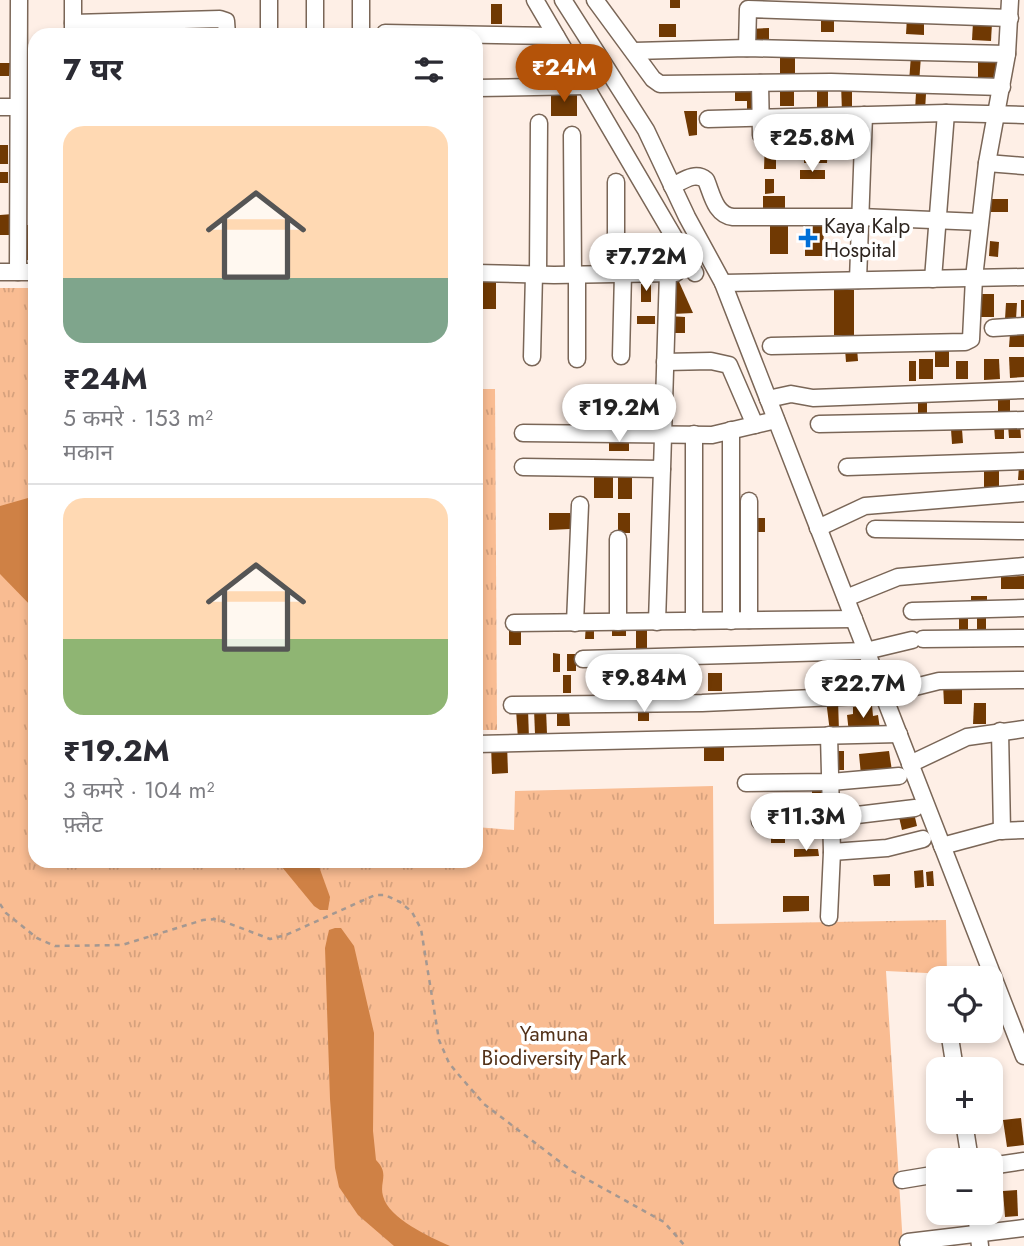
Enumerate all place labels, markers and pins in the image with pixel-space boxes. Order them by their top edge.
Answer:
pin: ₹24M [523,44,605,104]
pin: ₹25.8M [755,114,869,174]
place label: Kaya Kalp Hospital [824,211,910,265]
marker: Kaya Kalp Hospital [798,228,818,248]
pin: ₹7.72M [589,233,703,293]
pin: ₹19.2M [562,384,676,444]
pin: ₹9.84M [587,654,701,714]
pin: ₹22.7M [806,660,920,720]
pin: ₹11.3M [749,794,863,853]

